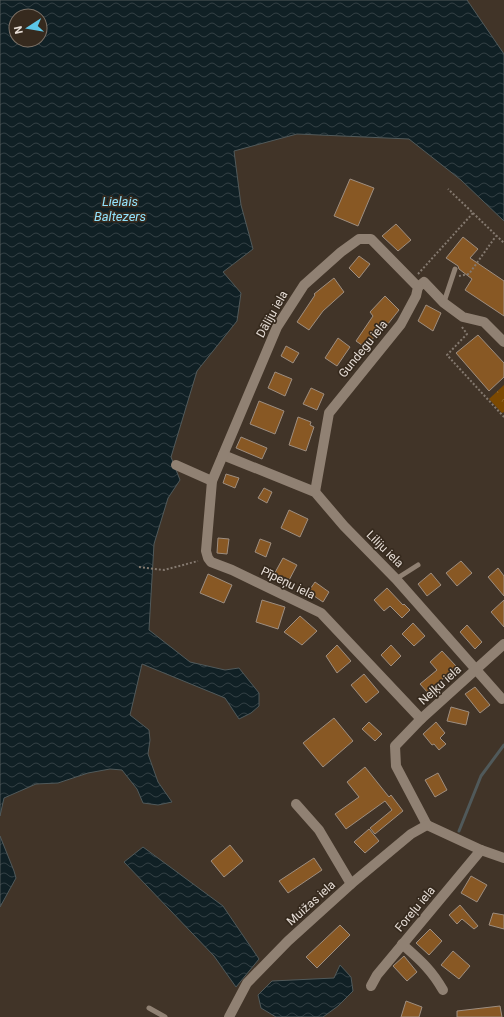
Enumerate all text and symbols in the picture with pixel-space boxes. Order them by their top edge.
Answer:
north arrow [8,8,48,48]
text: N [11,25,26,35]
water label: Lielais Baltezers [94,194,147,224]
street label: Dāliju iela [253,288,291,340]
street label: Gundegu iela [336,318,390,380]
street label: Liliju iela [364,528,406,570]
street label: Pīpeņu iela [258,564,317,603]
street label: Neļķu iela [416,662,465,708]
street label: Muižas iela [284,878,338,928]
street label: Foreļu iela [392,883,439,935]

